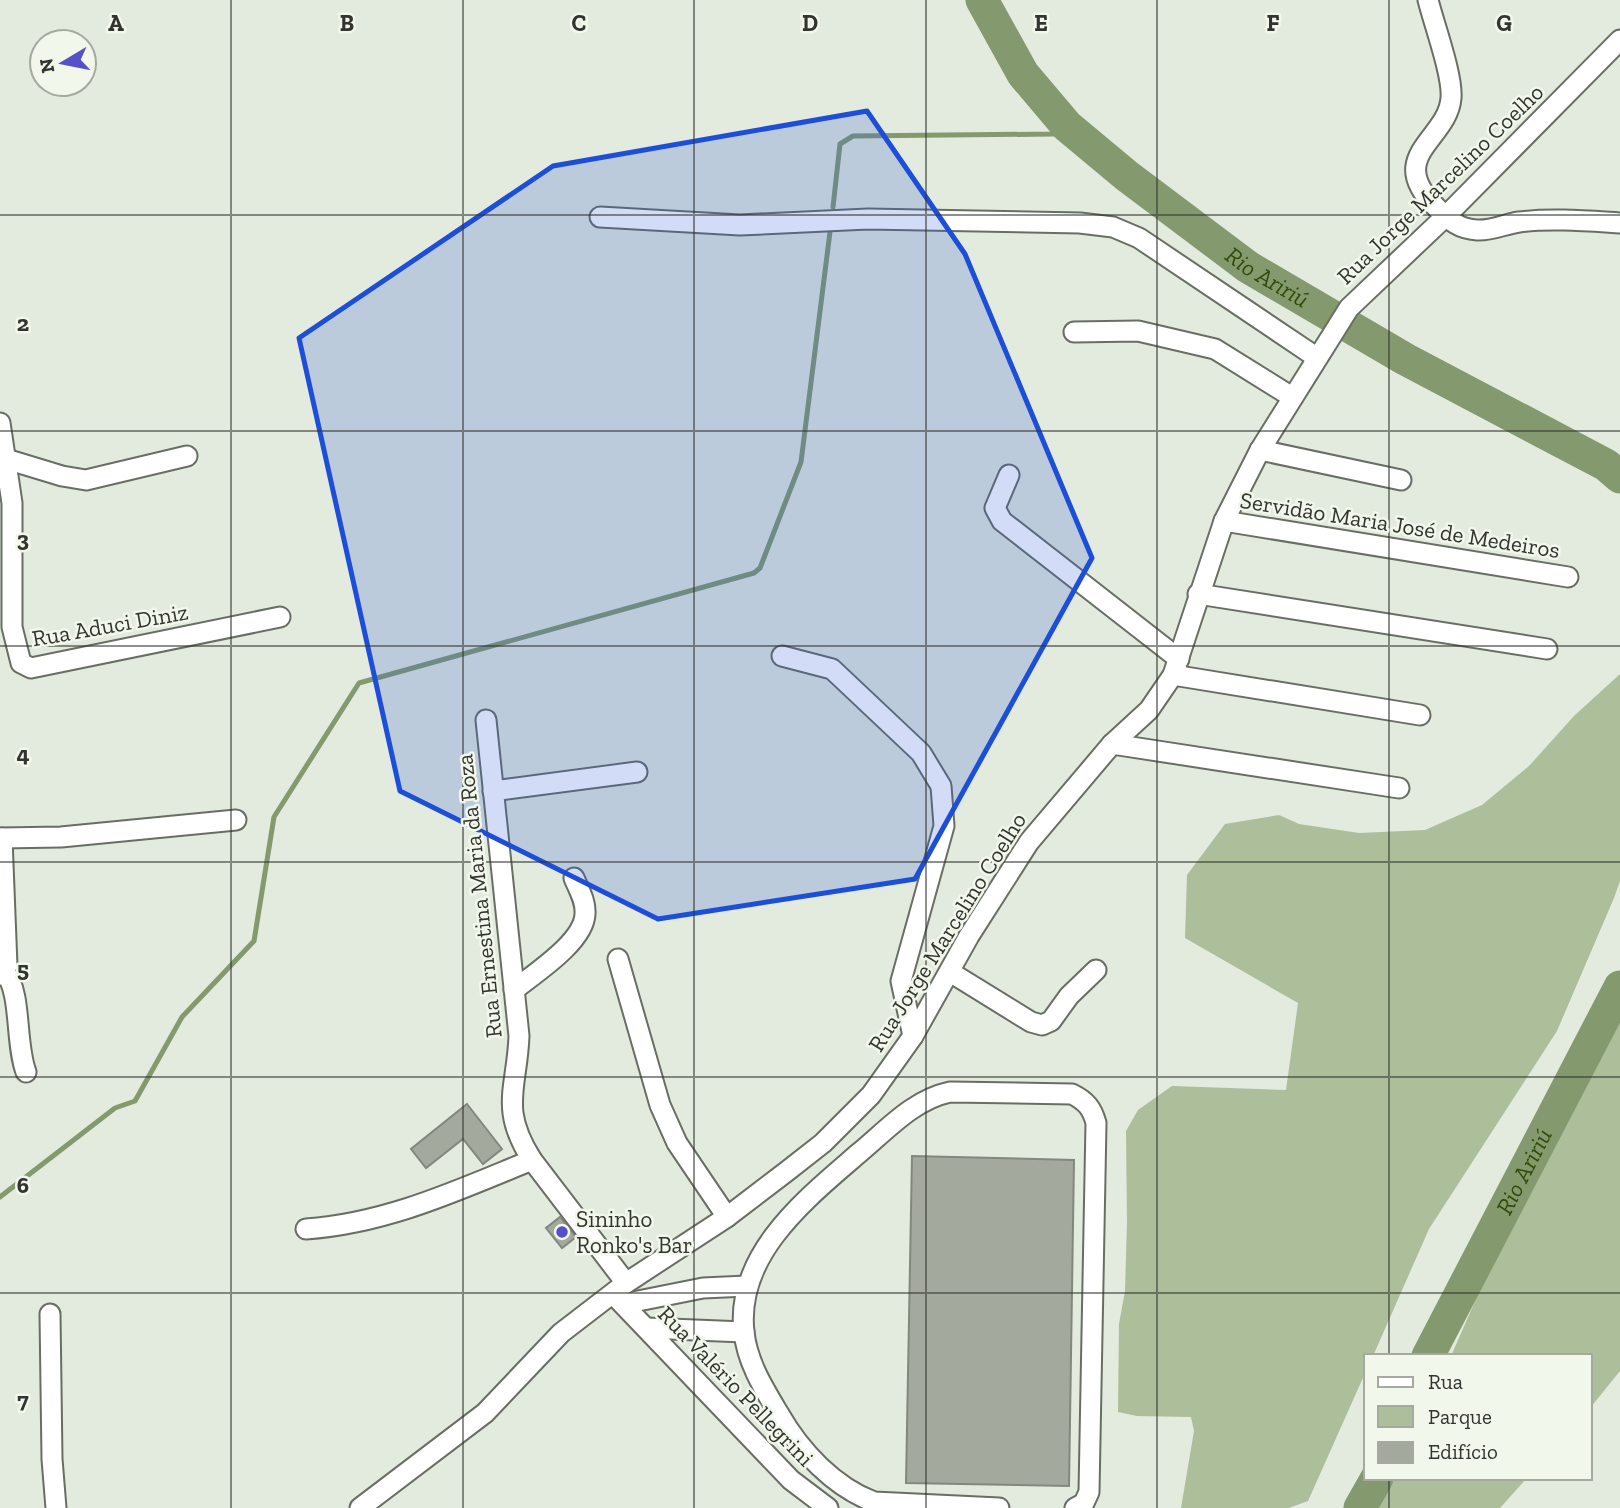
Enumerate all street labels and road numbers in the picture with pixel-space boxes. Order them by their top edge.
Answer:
street label: Rua Jorge Marcelino Coelho [1331,78,1549,290]
street label: Servidão Maria José de Medeiros [1238,486,1562,564]
street label: Rua Aduci Diniz [30,597,191,653]
street label: Rua Ernestina Maria da Roza [450,753,508,1039]
street label: Rua Jorge Marcelino Coelho [862,807,1032,1057]
street label: Rua Valério Pellegrini [652,1300,820,1472]

